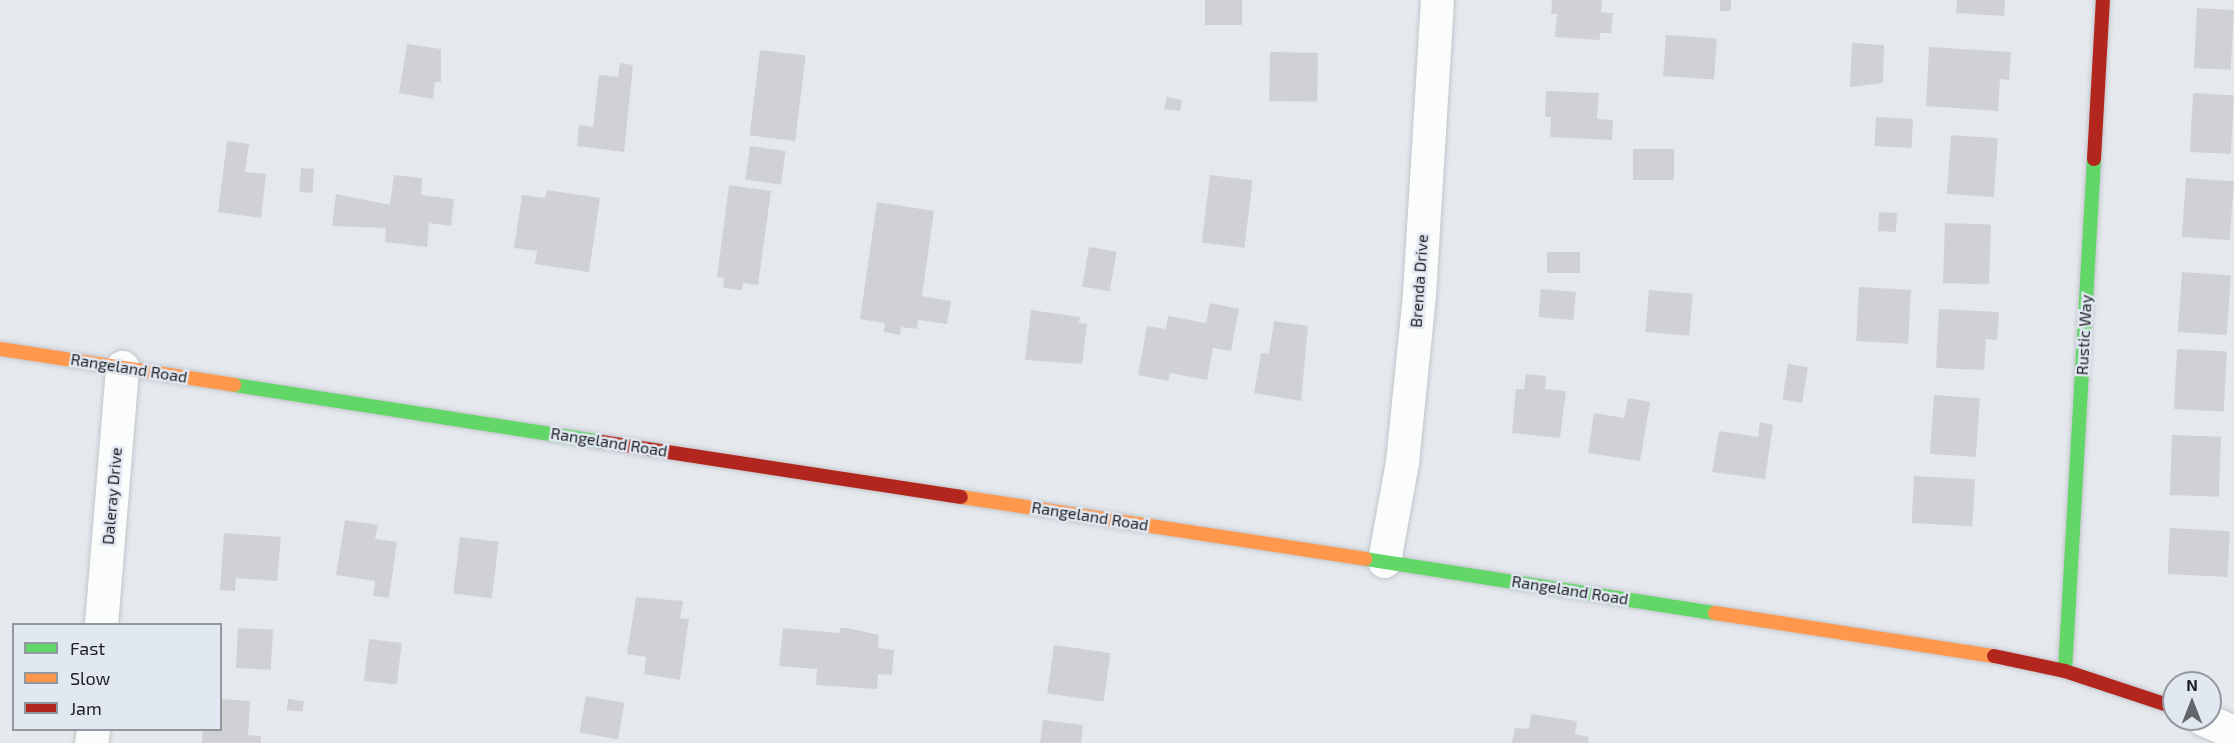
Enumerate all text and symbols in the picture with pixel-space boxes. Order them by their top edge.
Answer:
street label: Brenda Drive [1406,234,1432,328]
street label: Rustic Way [2072,294,2096,376]
street label: Rangeland Road [69,349,189,387]
street label: Rangeland Road [549,423,669,461]
street label: Daleray Drive [98,446,126,546]
street label: Rangeland Road [1030,497,1150,535]
street label: Rangeland Road [1510,571,1630,609]
legend [12,623,222,731]
text: Fast [70,637,105,659]
text: Slow [70,667,110,689]
north arrow [2162,671,2222,731]
text: N [2186,675,2198,694]
text: Jam [70,697,102,719]

